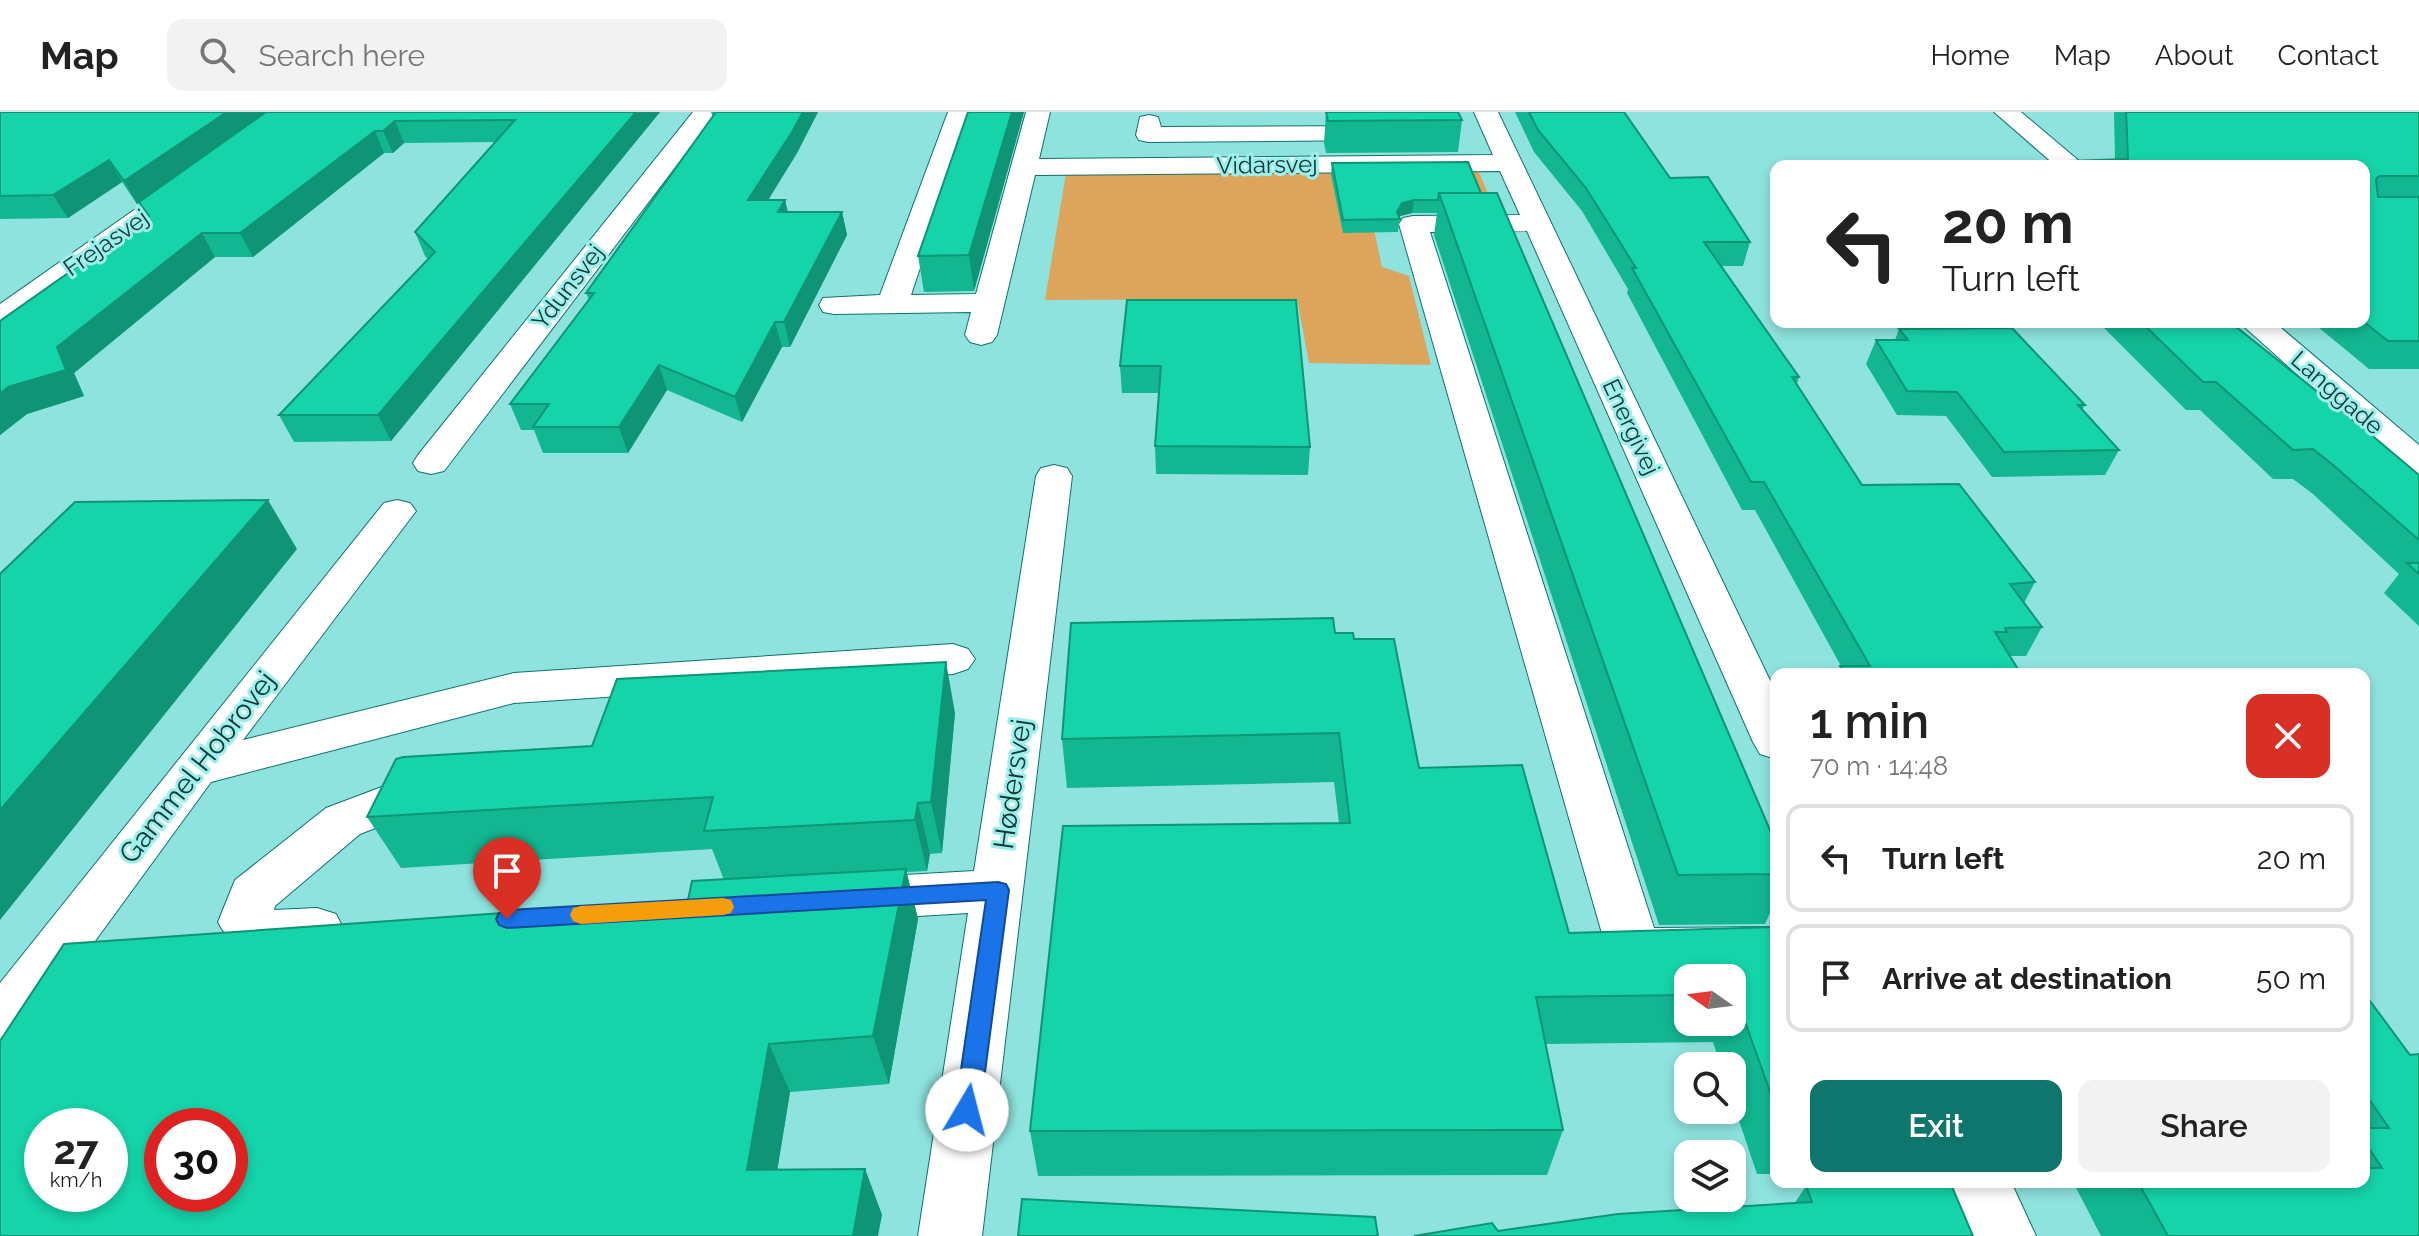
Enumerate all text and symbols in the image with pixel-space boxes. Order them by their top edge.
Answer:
search box [167,19,727,91]
text: Map [40,33,119,78]
icon: search [195,33,239,77]
text: Search here [259,38,425,73]
text: Home [1930,39,2010,72]
text: Map [2054,39,2111,72]
text: About [2155,39,2234,72]
text: Contact [2278,39,2379,72]
street label: Vidarsvej [1216,149,1318,180]
text: 20 m [1942,190,2074,256]
icon: left [1810,192,1914,296]
street label: Frejasvej [58,203,154,282]
street label: Ydunsvej [525,238,610,335]
text: Turn left [1942,257,2080,299]
street label: Langgade [2285,345,2389,441]
street label: Energivej [1597,374,1666,479]
street label: Gammel Hobrovej [112,665,282,870]
text: 1 min [1810,693,1929,749]
button: close [2246,694,2330,778]
street label: Hødersvej [987,717,1038,851]
text: 70 m · 14:48 [1810,751,1948,781]
icon: left [1814,836,1858,880]
pin [473,837,541,919]
text: Turn left [1882,841,2004,876]
text: 20 m [2257,841,2326,876]
icon: arrive [485,849,529,893]
icon: arrive [1814,956,1858,1000]
text: Arrive at destination [1882,961,2172,996]
text: 50 m [2256,961,2326,996]
north arrow [1674,964,1746,1036]
map controls [1674,964,1746,1212]
button: search [1674,1052,1746,1124]
position arrow [925,1068,1009,1152]
button: Exit [1810,1080,2062,1172]
button: Share [2078,1080,2330,1172]
speed limit sign: 30 [144,1108,248,1212]
text: 27 [53,1126,98,1173]
button: layers [1674,1140,1746,1212]
text: km/h [50,1168,102,1192]

